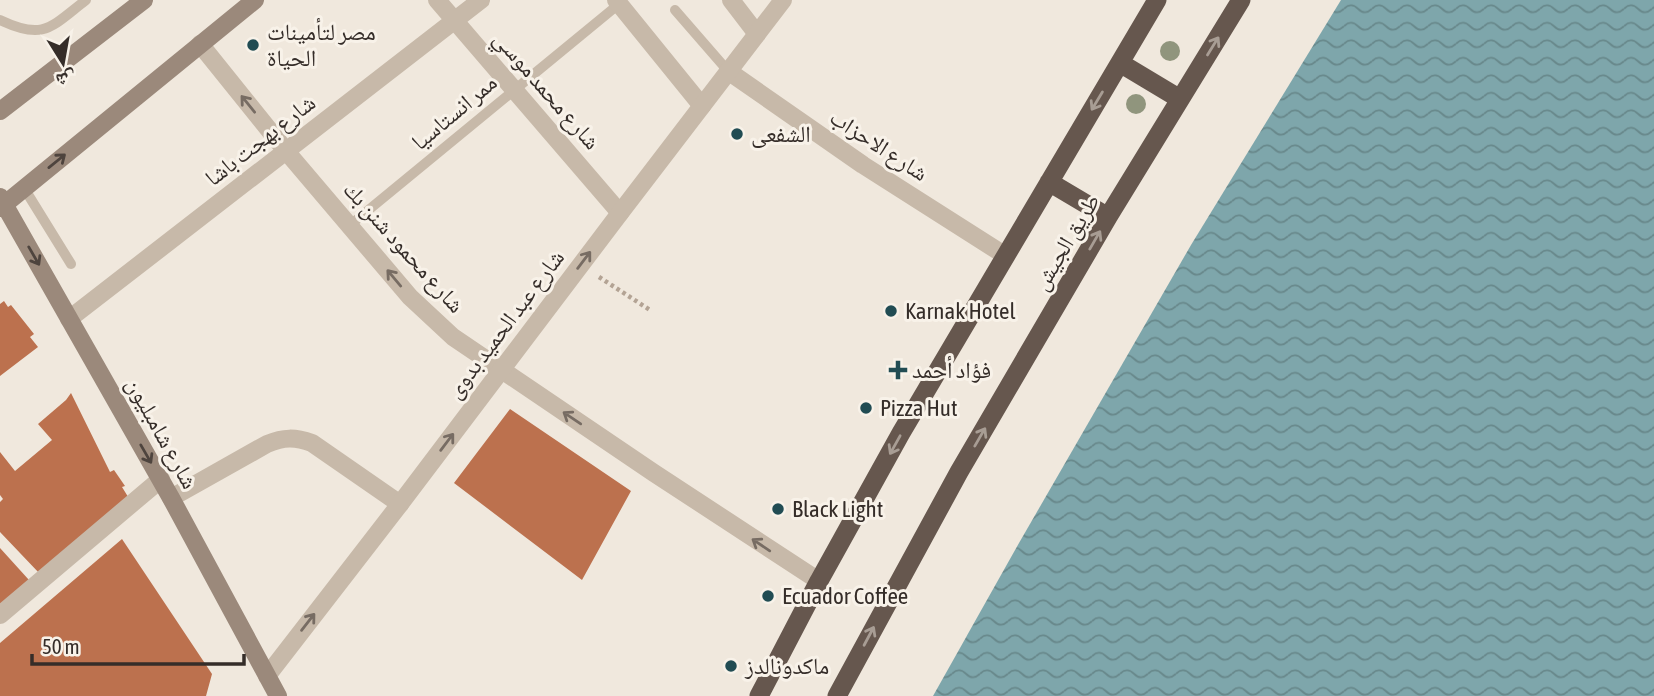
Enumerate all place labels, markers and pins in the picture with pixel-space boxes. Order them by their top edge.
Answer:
place label: مصر لتأمينات الحياة [267,18,376,71]
marker: مصر لتأمينات الحياة [245,37,261,53]
place label: الشفعى [751,121,811,148]
marker: الشفعى [729,126,745,142]
place label: Karnak Hotel [905,298,1016,324]
marker: Karnak Hotel [883,303,899,319]
place label: فؤاد أحمد [912,356,991,383]
marker: فؤاد أحمد [890,362,906,378]
place label: Pizza Hut [880,395,958,421]
marker: Pizza Hut [858,400,874,416]
place label: Black Light [792,496,883,522]
marker: Black Light [770,501,786,517]
place label: Ecuador Coffee [782,583,908,609]
marker: Ecuador Coffee [760,588,776,604]
place label: ماكدونالدز [744,653,829,679]
marker: ماكدونالدز [723,658,739,674]

